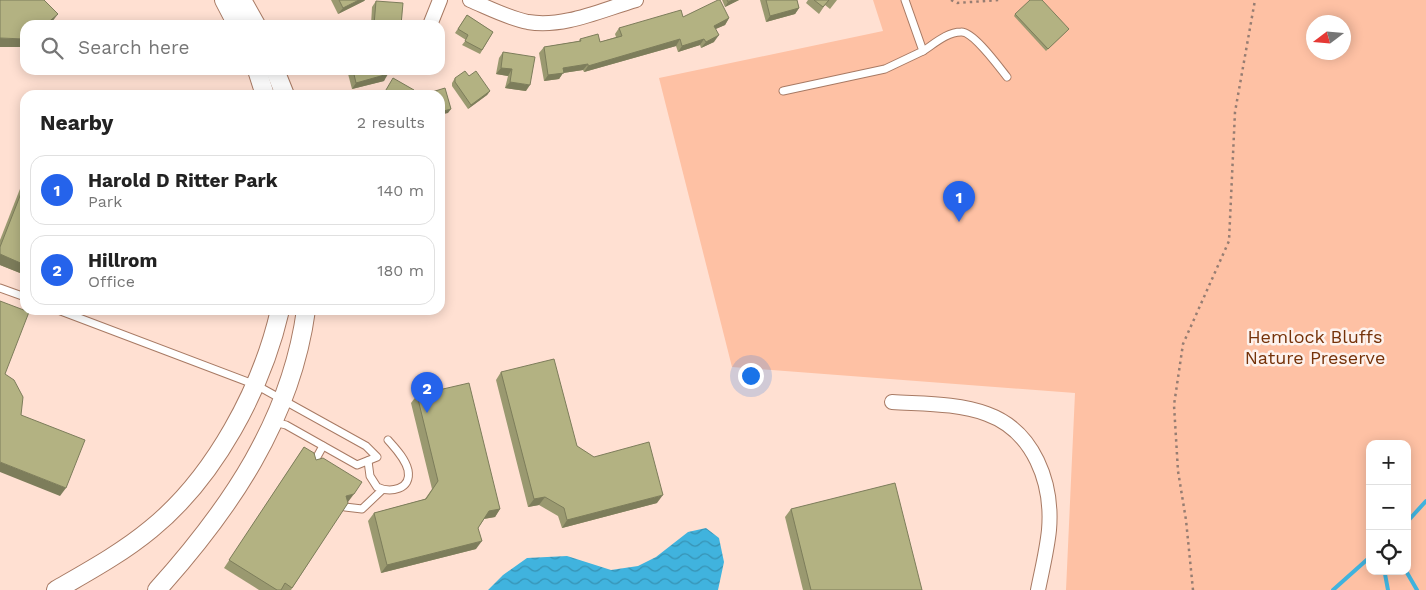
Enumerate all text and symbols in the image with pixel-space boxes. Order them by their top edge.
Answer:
north arrow [1306,15,1351,60]
search box [20,20,445,75]
icon: search [38,34,66,62]
text: Search here [78,36,189,59]
text: Nearby [40,110,113,135]
text: 2 results [357,113,425,132]
text: Harold D Ritter Park [88,169,278,192]
text: 1 [54,181,60,200]
text: 140 m [377,181,424,200]
pin: 1 [943,181,975,222]
text: Park [88,192,122,211]
text: Hillrom [88,249,157,272]
text: 2 [52,261,62,280]
text: 180 m [377,261,424,280]
text: Office [88,272,135,291]
park label: Hemlock Bluffs Nature Preserve [1245,326,1385,368]
your location [738,363,764,389]
pin: 2 [411,372,443,413]
map controls [1366,440,1411,575]
button: + [1366,440,1411,485]
button: − [1366,485,1411,530]
button: locate [1366,530,1411,575]

